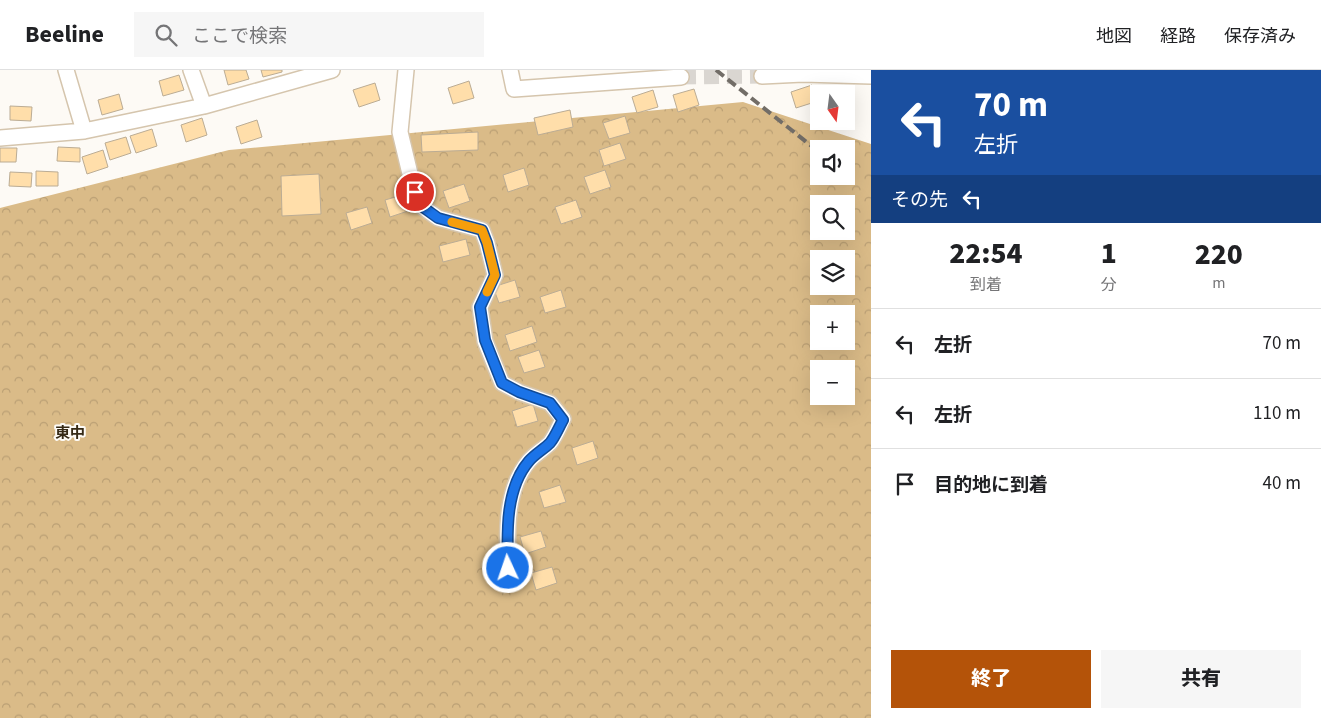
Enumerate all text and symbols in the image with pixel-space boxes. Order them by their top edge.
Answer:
search box [134,12,484,57]
text: Beeline [25,17,104,52]
icon: search [152,21,180,49]
text: ここで検索 [192,23,287,50]
text: 地図 [1096,24,1132,49]
text: 経路 [1160,24,1196,49]
text: 保存済み [1224,24,1296,49]
text: 70 m [974,80,1048,130]
north arrow [810,85,855,130]
map controls [810,85,855,405]
icon: left [891,90,956,155]
text: 左折 [974,129,1018,161]
button: sound [810,140,855,185]
pin [394,171,436,213]
icon: arrive [401,178,429,206]
icon: left [958,185,986,213]
text: その先 [891,187,948,214]
button: search [810,195,855,240]
text: 22:54 [949,232,1023,275]
text: 1 [1101,232,1117,275]
text: 220 [1195,233,1243,276]
button: layers [810,250,855,295]
text: m [1212,272,1225,294]
text: 到着 [970,274,1002,296]
text: 分 [1101,274,1117,296]
button: + [810,305,855,350]
icon: left [891,330,919,358]
text: 70 m [1263,330,1301,357]
text: 左折 [934,332,972,359]
button: − [810,360,855,405]
icon: left [891,400,919,428]
text: 110 m [1253,400,1301,427]
text: 左折 [934,402,972,429]
district label: 東中 [55,423,85,444]
icon: arrive [891,470,919,498]
text: 40 m [1263,470,1301,497]
text: 目的地に到着 [934,472,1048,499]
position arrow [481,541,533,593]
button: 終了 [891,650,1091,708]
button: 共有 [1101,650,1301,708]

